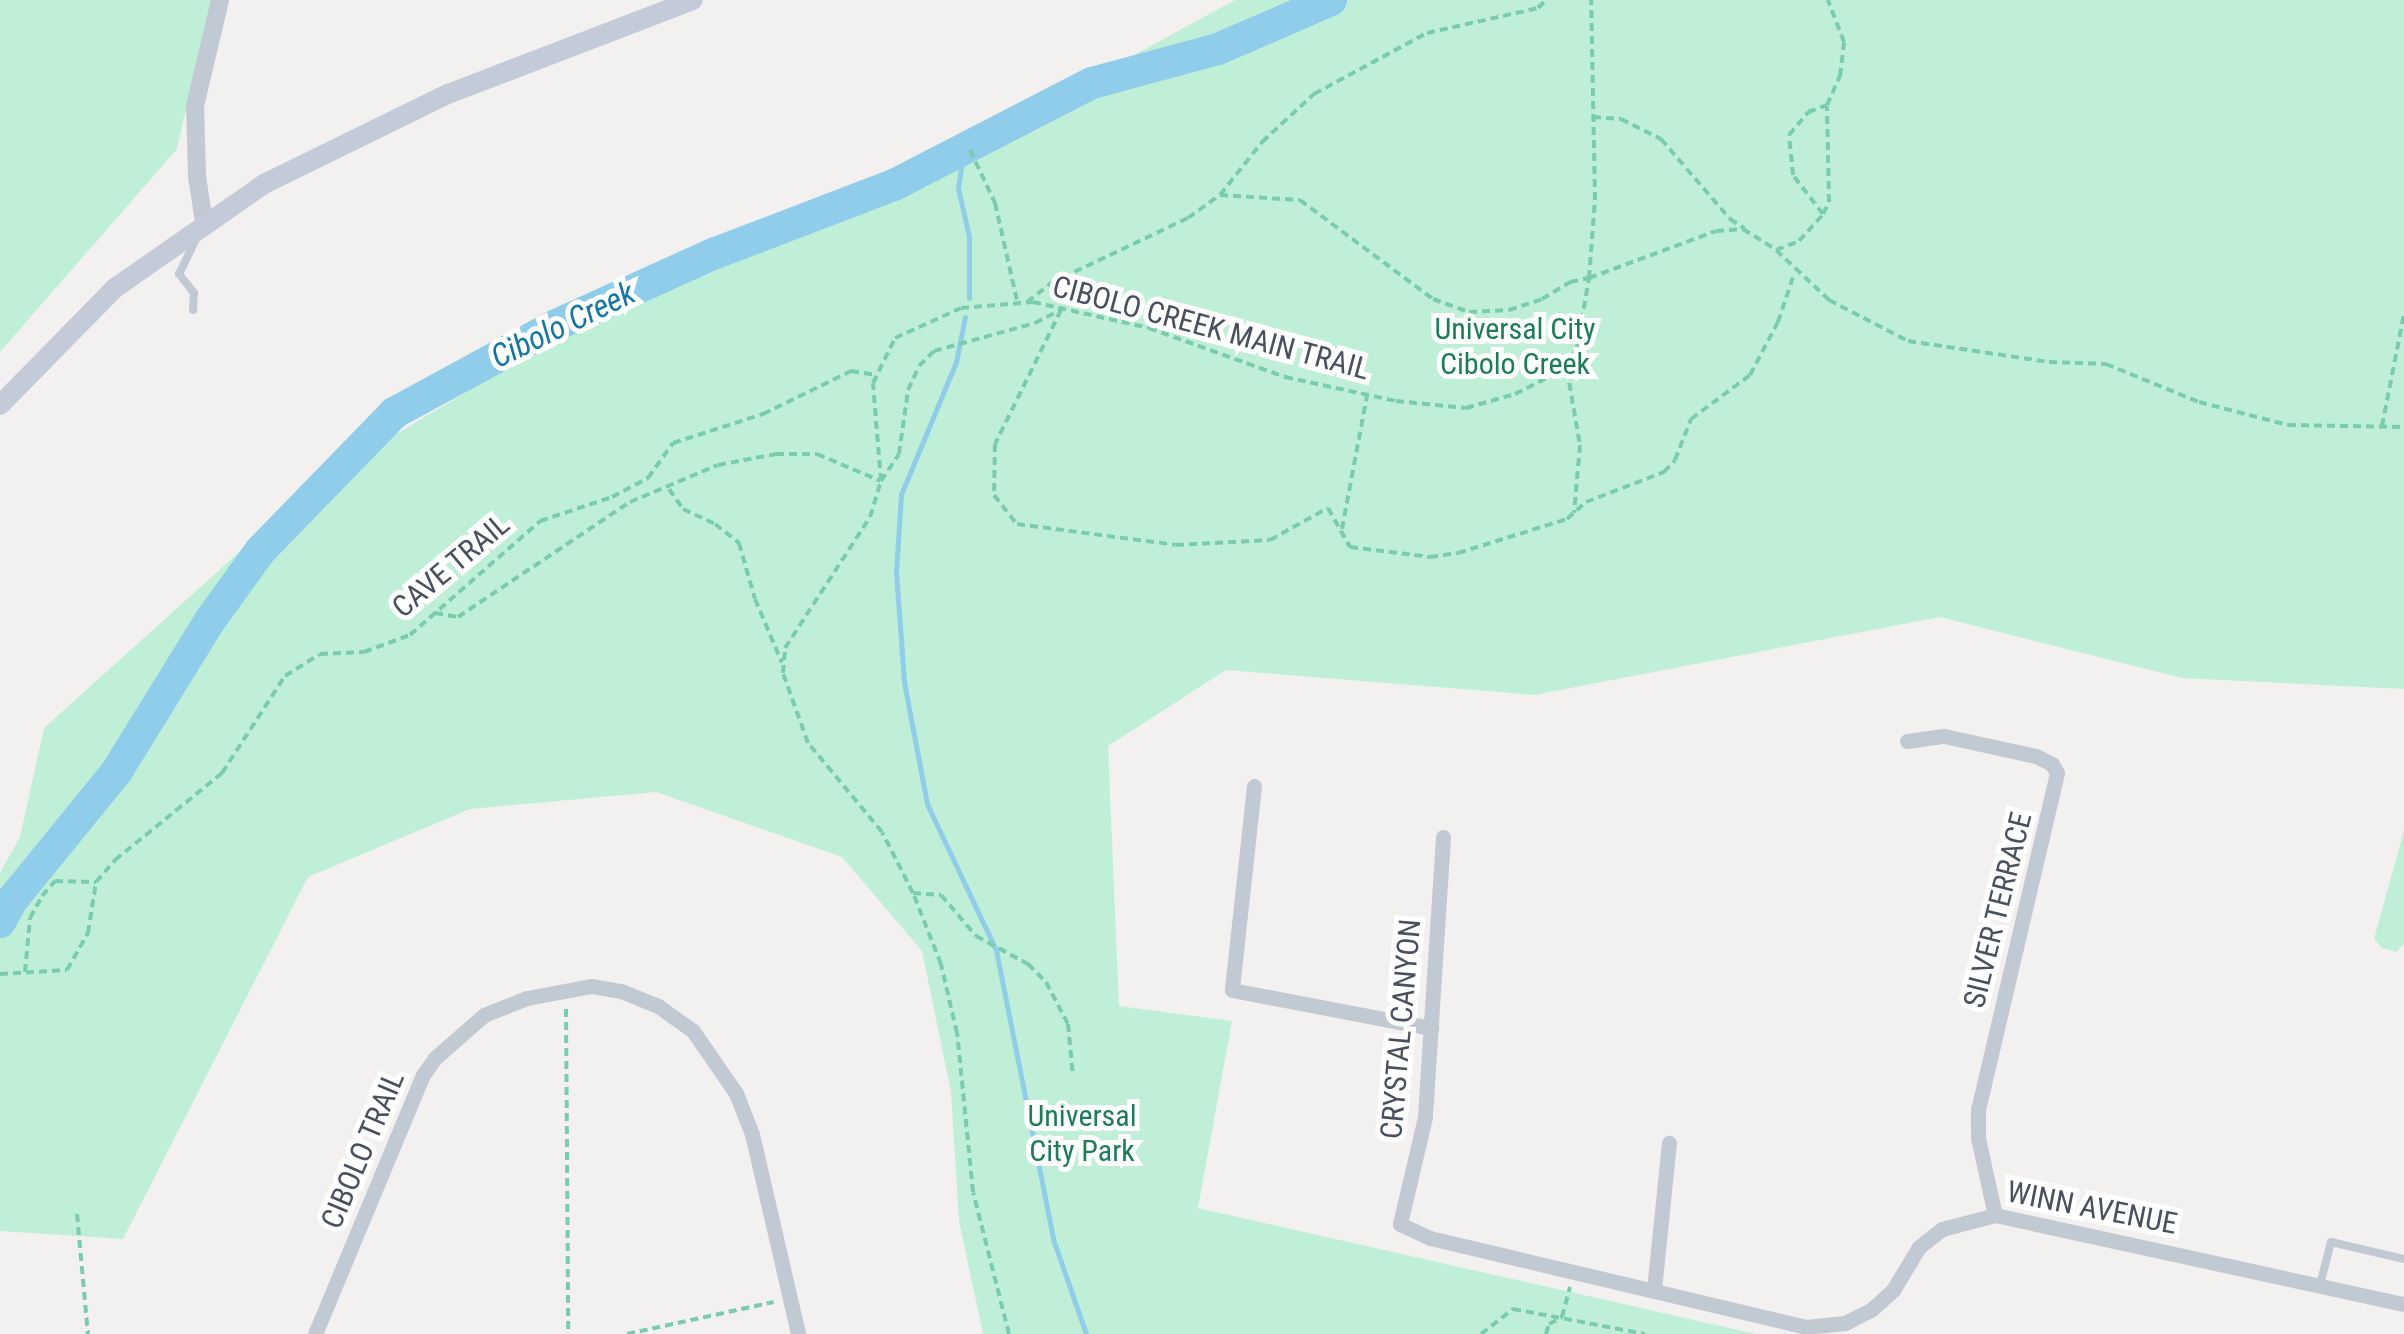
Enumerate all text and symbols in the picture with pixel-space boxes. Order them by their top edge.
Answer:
street label: CIBOLO CREEK MAIN TRAIL [1048,268,1374,388]
water label: Cibolo Creek [485,274,641,376]
park label: Universal City Cibolo Creek [1434,311,1596,382]
street label: CAVE TRAIL [385,506,517,626]
street label: SILVER TERRACE [1956,808,2040,1012]
street label: CRYSTAL CANYON [1373,918,1429,1140]
street label: CIBOLO TRAIL [314,1066,412,1234]
park label: Universal City Park [1027,1098,1137,1168]
street label: WINN AVENUE [2004,1174,2180,1242]

